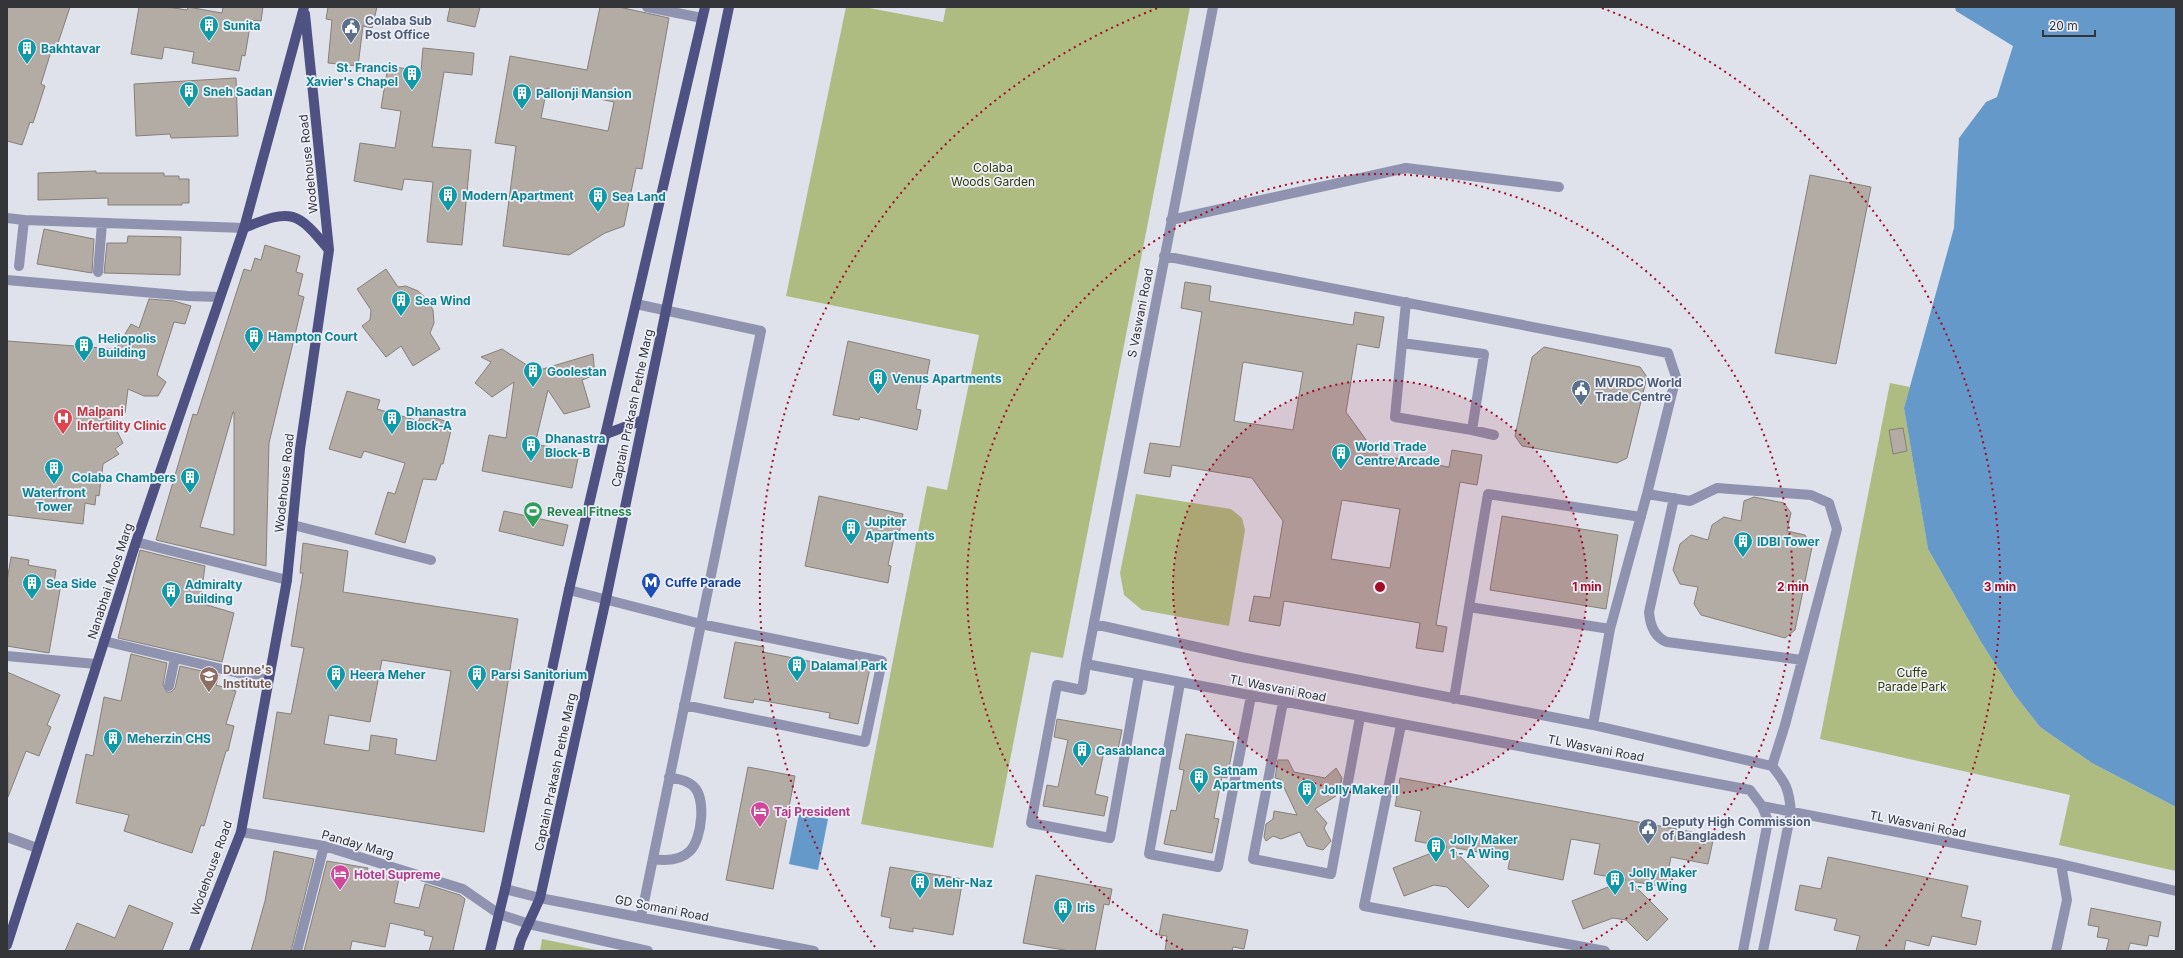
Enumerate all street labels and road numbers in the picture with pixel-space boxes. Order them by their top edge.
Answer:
street label: Wodehouse Road [295,114,321,214]
street label: S Vaswani Road [1124,267,1156,359]
street label: Captain Prakash Pethe Marg [608,328,656,488]
street label: Wodehouse Road [271,433,297,533]
street label: Nanabhai Moos Marg [84,521,136,641]
street label: TL Wasvani Road [1228,671,1328,705]
street label: Captain Prakash Pethe Marg [531,692,579,852]
street label: TL Wasvani Road [1546,731,1646,765]
street label: TL Wasvani Road [1868,807,1968,841]
street label: Wodehouse Road [187,819,235,917]
street label: Panday Marg [320,826,396,862]
street label: GD Somani Road [614,892,710,924]

